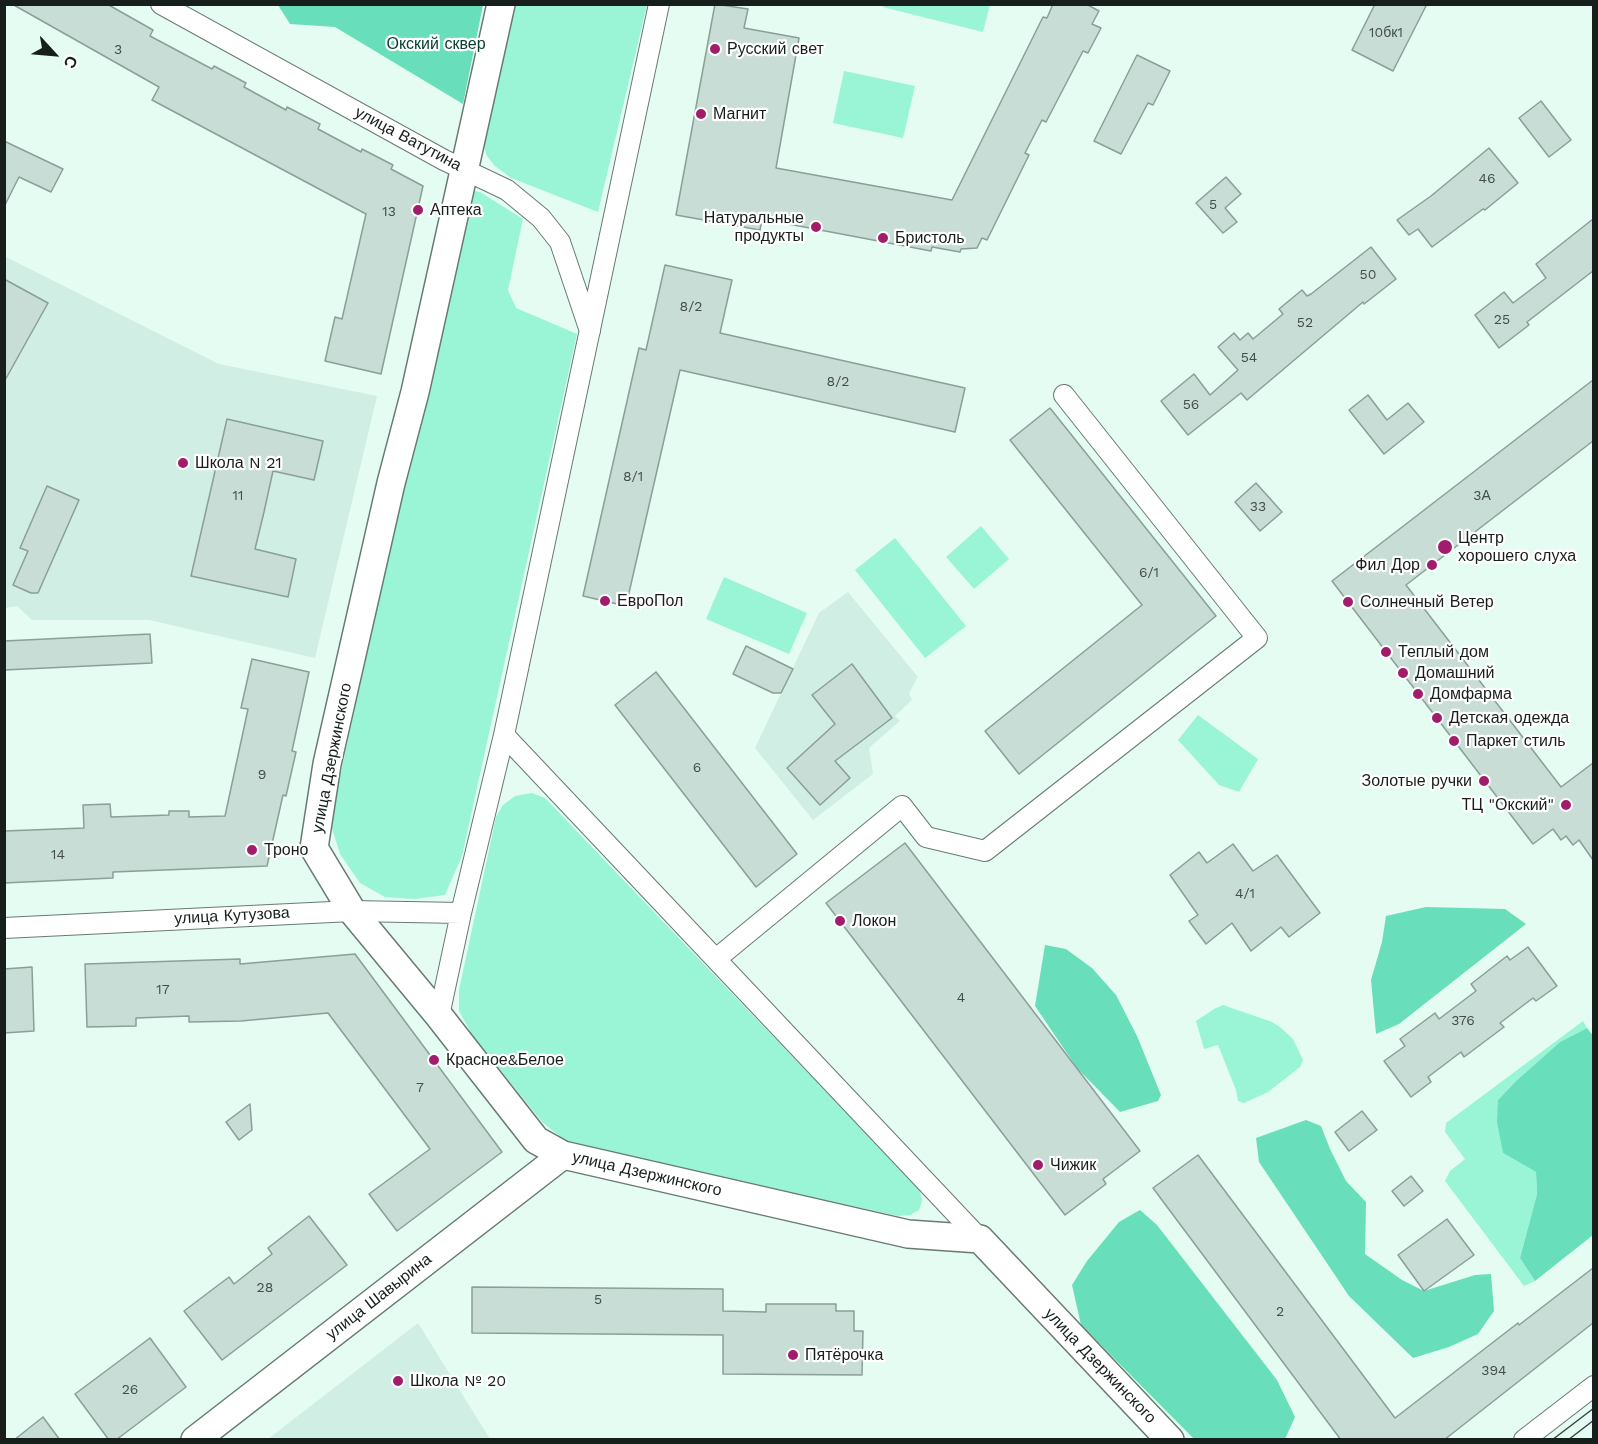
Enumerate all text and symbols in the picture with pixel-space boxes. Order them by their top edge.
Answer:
north arrow [24,24,84,84]
house number: 10бк1 [1369,25,1403,41]
park label: Окский сквер [386,34,486,54]
place label: Русский свет [727,39,824,59]
house number: 3 [114,42,122,58]
marker: Русский свет [708,42,722,56]
text: С [60,53,82,71]
street label: улица Ватутина [351,103,465,175]
place label: Магнит [713,104,766,124]
marker: Магнит [694,107,708,121]
house number: 46 [1478,171,1496,187]
house number: 5 [1209,197,1217,213]
place label: Аптека [430,200,482,220]
marker: Аптека [411,203,425,217]
house number: 13 [382,204,396,220]
place label: Натуральные продукты [704,208,804,246]
marker: Натуральные продукты [809,220,823,234]
place label: Бристоль [895,228,965,248]
marker: Бристоль [876,231,890,245]
house number: 50 [1360,267,1376,283]
house number: 8/2 [680,299,702,315]
house number: 25 [1494,312,1510,328]
house number: 52 [1297,315,1313,331]
house number: 54 [1241,350,1257,366]
house number: 8/2 [827,374,849,390]
house number: 56 [1183,397,1199,413]
place label: Школа N 21 [195,453,282,473]
marker: Школа N 21 [176,456,190,470]
house number: 8/1 [623,469,643,485]
house number: 11 [233,488,243,504]
house number: 3А [1473,488,1491,504]
house number: 33 [1250,499,1266,515]
place label: Центр хорошего слуха [1458,528,1576,566]
marker: Центр хорошего слуха [1436,538,1454,556]
place label: Фил Дор [1355,555,1420,575]
marker: Фил Дор [1425,558,1439,572]
house number: 6/1 [1139,565,1159,581]
place label: ЕвроПол [617,591,683,611]
place label: Солнечный Ветер [1360,592,1494,612]
marker: ЕвроПол [598,594,612,608]
marker: Солнечный Ветер [1341,595,1355,609]
place label: Теплый дом [1398,642,1489,662]
marker: Теплый дом [1379,645,1393,659]
place label: Домашний [1415,663,1494,683]
marker: Домашний [1396,666,1410,680]
street label: улица Дзержинского [308,681,356,835]
place label: Домфарма [1430,684,1512,704]
marker: Домфарма [1411,687,1425,701]
place label: Детская одежда [1449,708,1569,728]
marker: Детская одежда [1430,711,1444,725]
place label: Паркет стиль [1466,731,1566,751]
marker: Паркет стиль [1447,734,1461,748]
house number: 6 [693,760,701,776]
house number: 9 [258,767,266,783]
place label: Золотые ручки [1362,771,1472,791]
marker: Золотые ручки [1477,774,1491,788]
place label: ТЦ "Окский" [1462,795,1554,815]
marker: ТЦ "Окский" [1559,798,1573,812]
place label: Троно [264,840,308,860]
marker: Троно [245,843,259,857]
house number: 14 [51,847,65,863]
house number: 4/1 [1235,886,1255,902]
street label: улица Кутузова [174,903,290,929]
place label: Локон [852,911,896,931]
marker: Локон [833,914,847,928]
house number: 17 [156,982,170,998]
house number: 4 [957,990,965,1006]
house number: 376 [1451,1013,1475,1029]
place label: Красное&Белое [446,1050,564,1070]
marker: Красное&Белое [427,1053,441,1067]
house number: 7 [416,1080,424,1096]
street label: улица Дзержинского [570,1147,724,1201]
place label: Чижик [1050,1155,1096,1175]
marker: Чижик [1031,1158,1045,1172]
street label: улица Шавырина [322,1250,436,1344]
house number: 28 [257,1280,273,1296]
house number: 5 [594,1292,602,1308]
street label: улица Дзержинского [1040,1304,1160,1428]
house number: 2 [1276,1304,1284,1320]
place label: Пятёрочка [805,1345,883,1365]
marker: Пятёрочка [786,1348,800,1362]
house number: 394 [1481,1363,1507,1379]
place label: Школа № 20 [410,1371,506,1391]
marker: Школа № 20 [391,1374,405,1388]
house number: 26 [122,1382,138,1398]

